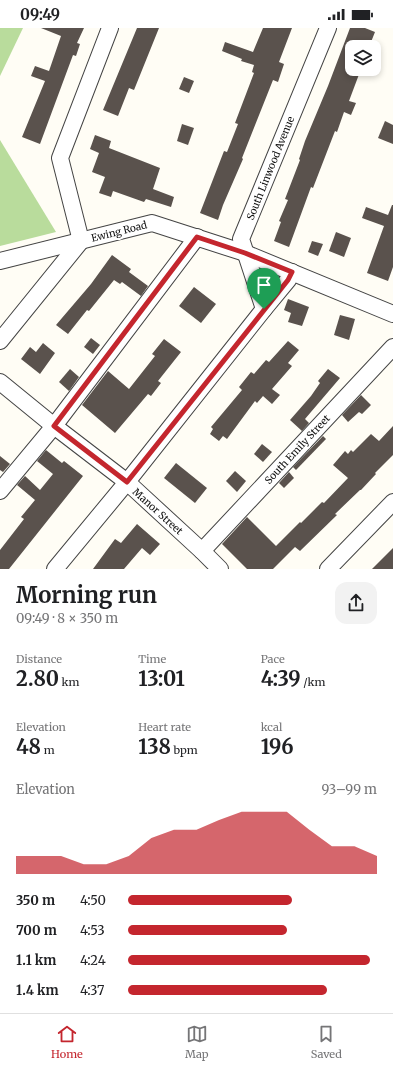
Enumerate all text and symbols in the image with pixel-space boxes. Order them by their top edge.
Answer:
text: 09:49 [20,5,60,24]
map controls [345,40,381,76]
button: layers [345,40,381,76]
street label: South Linwood Avenue [244,114,297,222]
street label: Ewing Road [90,218,148,245]
pin [247,268,281,309]
icon: arrive [253,274,275,296]
street label: South Emily Street [262,412,333,487]
street label: Manor Street [130,485,186,537]
text: Morning run [16,581,157,609]
button: share [335,582,377,624]
text: 09:49 · 8 × 350 m [16,610,118,627]
text: Distance [16,652,62,666]
text: Time [138,652,166,666]
text: Pace [261,652,285,666]
text: 2.80 [16,666,59,691]
text: 13:01 [138,666,185,691]
text: 4:39 [261,666,301,691]
text: km [59,675,80,689]
text: /km [301,675,326,689]
text: Elevation [16,720,66,734]
text: Heart rate [138,720,191,734]
text: kcal [261,720,282,734]
text: 48 [16,734,41,759]
text: 138 [138,734,171,759]
text: 196 [261,734,294,759]
text: m [41,743,55,757]
text: bpm [171,743,198,757]
text: Elevation [16,781,75,798]
text: 93–99 m [322,781,377,798]
text: 350 m [16,892,55,909]
text: 4:50 [80,892,106,909]
text: 700 m [16,922,57,939]
text: 4:53 [80,922,105,939]
text: 1.1 km [16,952,56,969]
text: 4:24 [80,952,106,969]
text: 1.4 km [16,982,59,999]
text: 4:37 [80,982,105,999]
tab: Home [51,1023,83,1061]
tab: Map [185,1023,208,1061]
tab: Saved [311,1023,342,1061]

